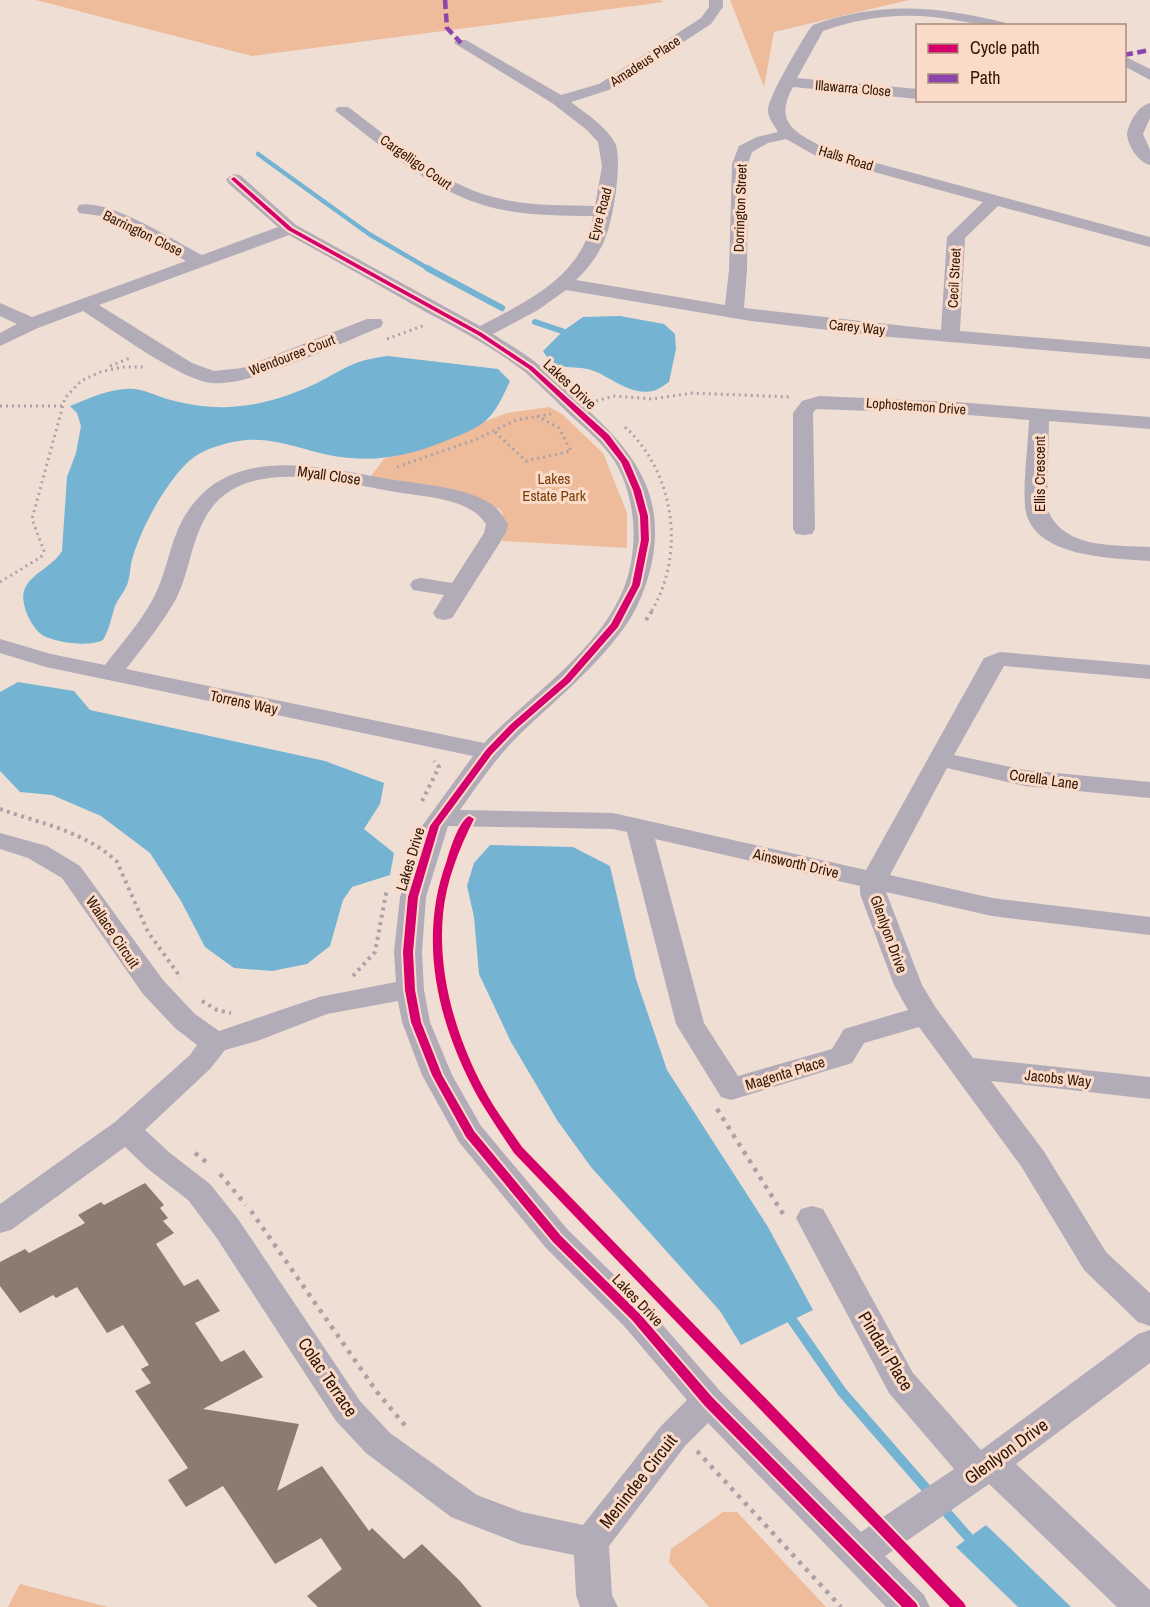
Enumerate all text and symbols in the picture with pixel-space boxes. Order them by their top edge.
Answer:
legend [916,24,1126,102]
street label: Amadeus Place [606,32,684,91]
text: Cycle path [970,35,1040,60]
text: Path [970,65,1000,90]
street label: Illawarra Close [814,76,892,100]
street label: Cargelligo Court [377,131,455,193]
street label: Halls Road [817,141,875,175]
street label: Dorrington Street [729,164,751,252]
street label: Eyre Road [584,185,616,243]
street label: Barrington Close [100,206,186,260]
street label: Cecil Street [943,248,965,308]
street label: Carey Way [828,315,886,339]
street label: Wendouree Court [247,330,337,380]
street label: Lakes Drive [539,354,601,414]
street label: Lophostemon Drive [865,394,967,418]
street label: Ellis Crescent [1029,435,1050,512]
street label: Myall Close [296,460,362,490]
park label: Lakes Estate Park [522,468,587,506]
street label: Torrens Way [208,685,281,720]
street label: Corella Lane [1008,764,1080,794]
street label: Lakes Drive [390,824,430,893]
street label: Ainsworth Drive [750,843,841,883]
street label: Wallace Circuit [81,892,145,973]
street label: Glenlyon Drive [865,892,913,976]
street label: Magenta Place [743,1051,827,1095]
street label: Jacobs Way [1024,1064,1093,1092]
street label: Lakes Drive [608,1269,668,1331]
street label: Pindari Place [852,1307,920,1395]
street label: Colac Terrace [292,1332,364,1422]
street label: Glenlyon Drive [959,1412,1053,1490]
street label: Menindee Circuit [593,1429,683,1533]

